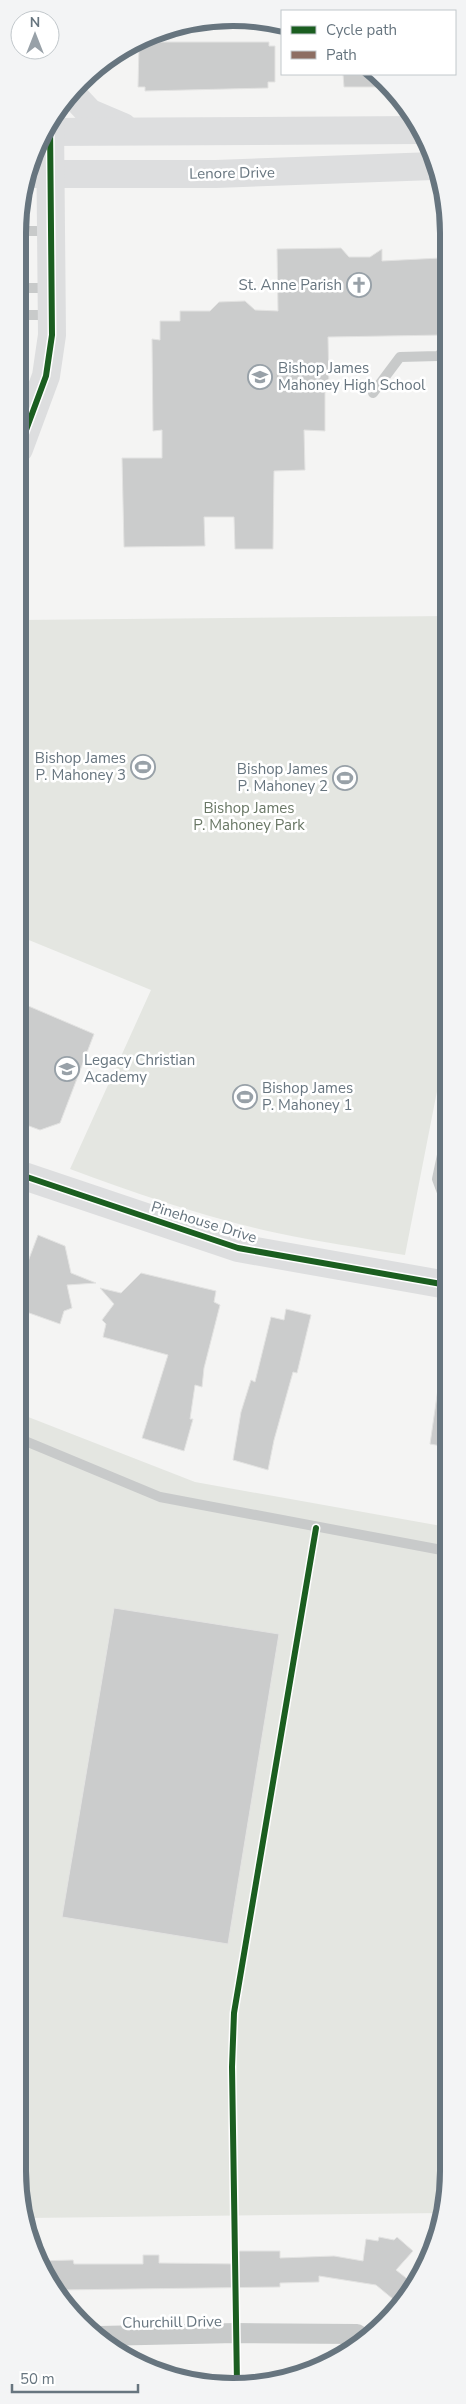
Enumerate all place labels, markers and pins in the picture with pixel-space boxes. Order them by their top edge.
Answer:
church icon: St. Anne Parish [346,272,372,298]
place label: St. Anne Parish [239,275,342,295]
place label: Bishop James Mahoney High School [278,358,426,395]
school or university icon: Bishop James Mahoney High School [247,364,273,390]
place label: Bishop James P. Mahoney 3 [35,748,126,785]
sports icon: Bishop James P. Mahoney 3 [130,754,156,780]
place label: Bishop James P. Mahoney 2 [237,759,328,796]
sports icon: Bishop James P. Mahoney 2 [332,765,358,791]
place label: Legacy Christian Academy [84,1050,195,1087]
school or university icon: Legacy Christian Academy [54,1056,80,1082]
place label: Bishop James P. Mahoney 1 [262,1078,353,1115]
sports icon: Bishop James P. Mahoney 1 [232,1084,258,1110]

